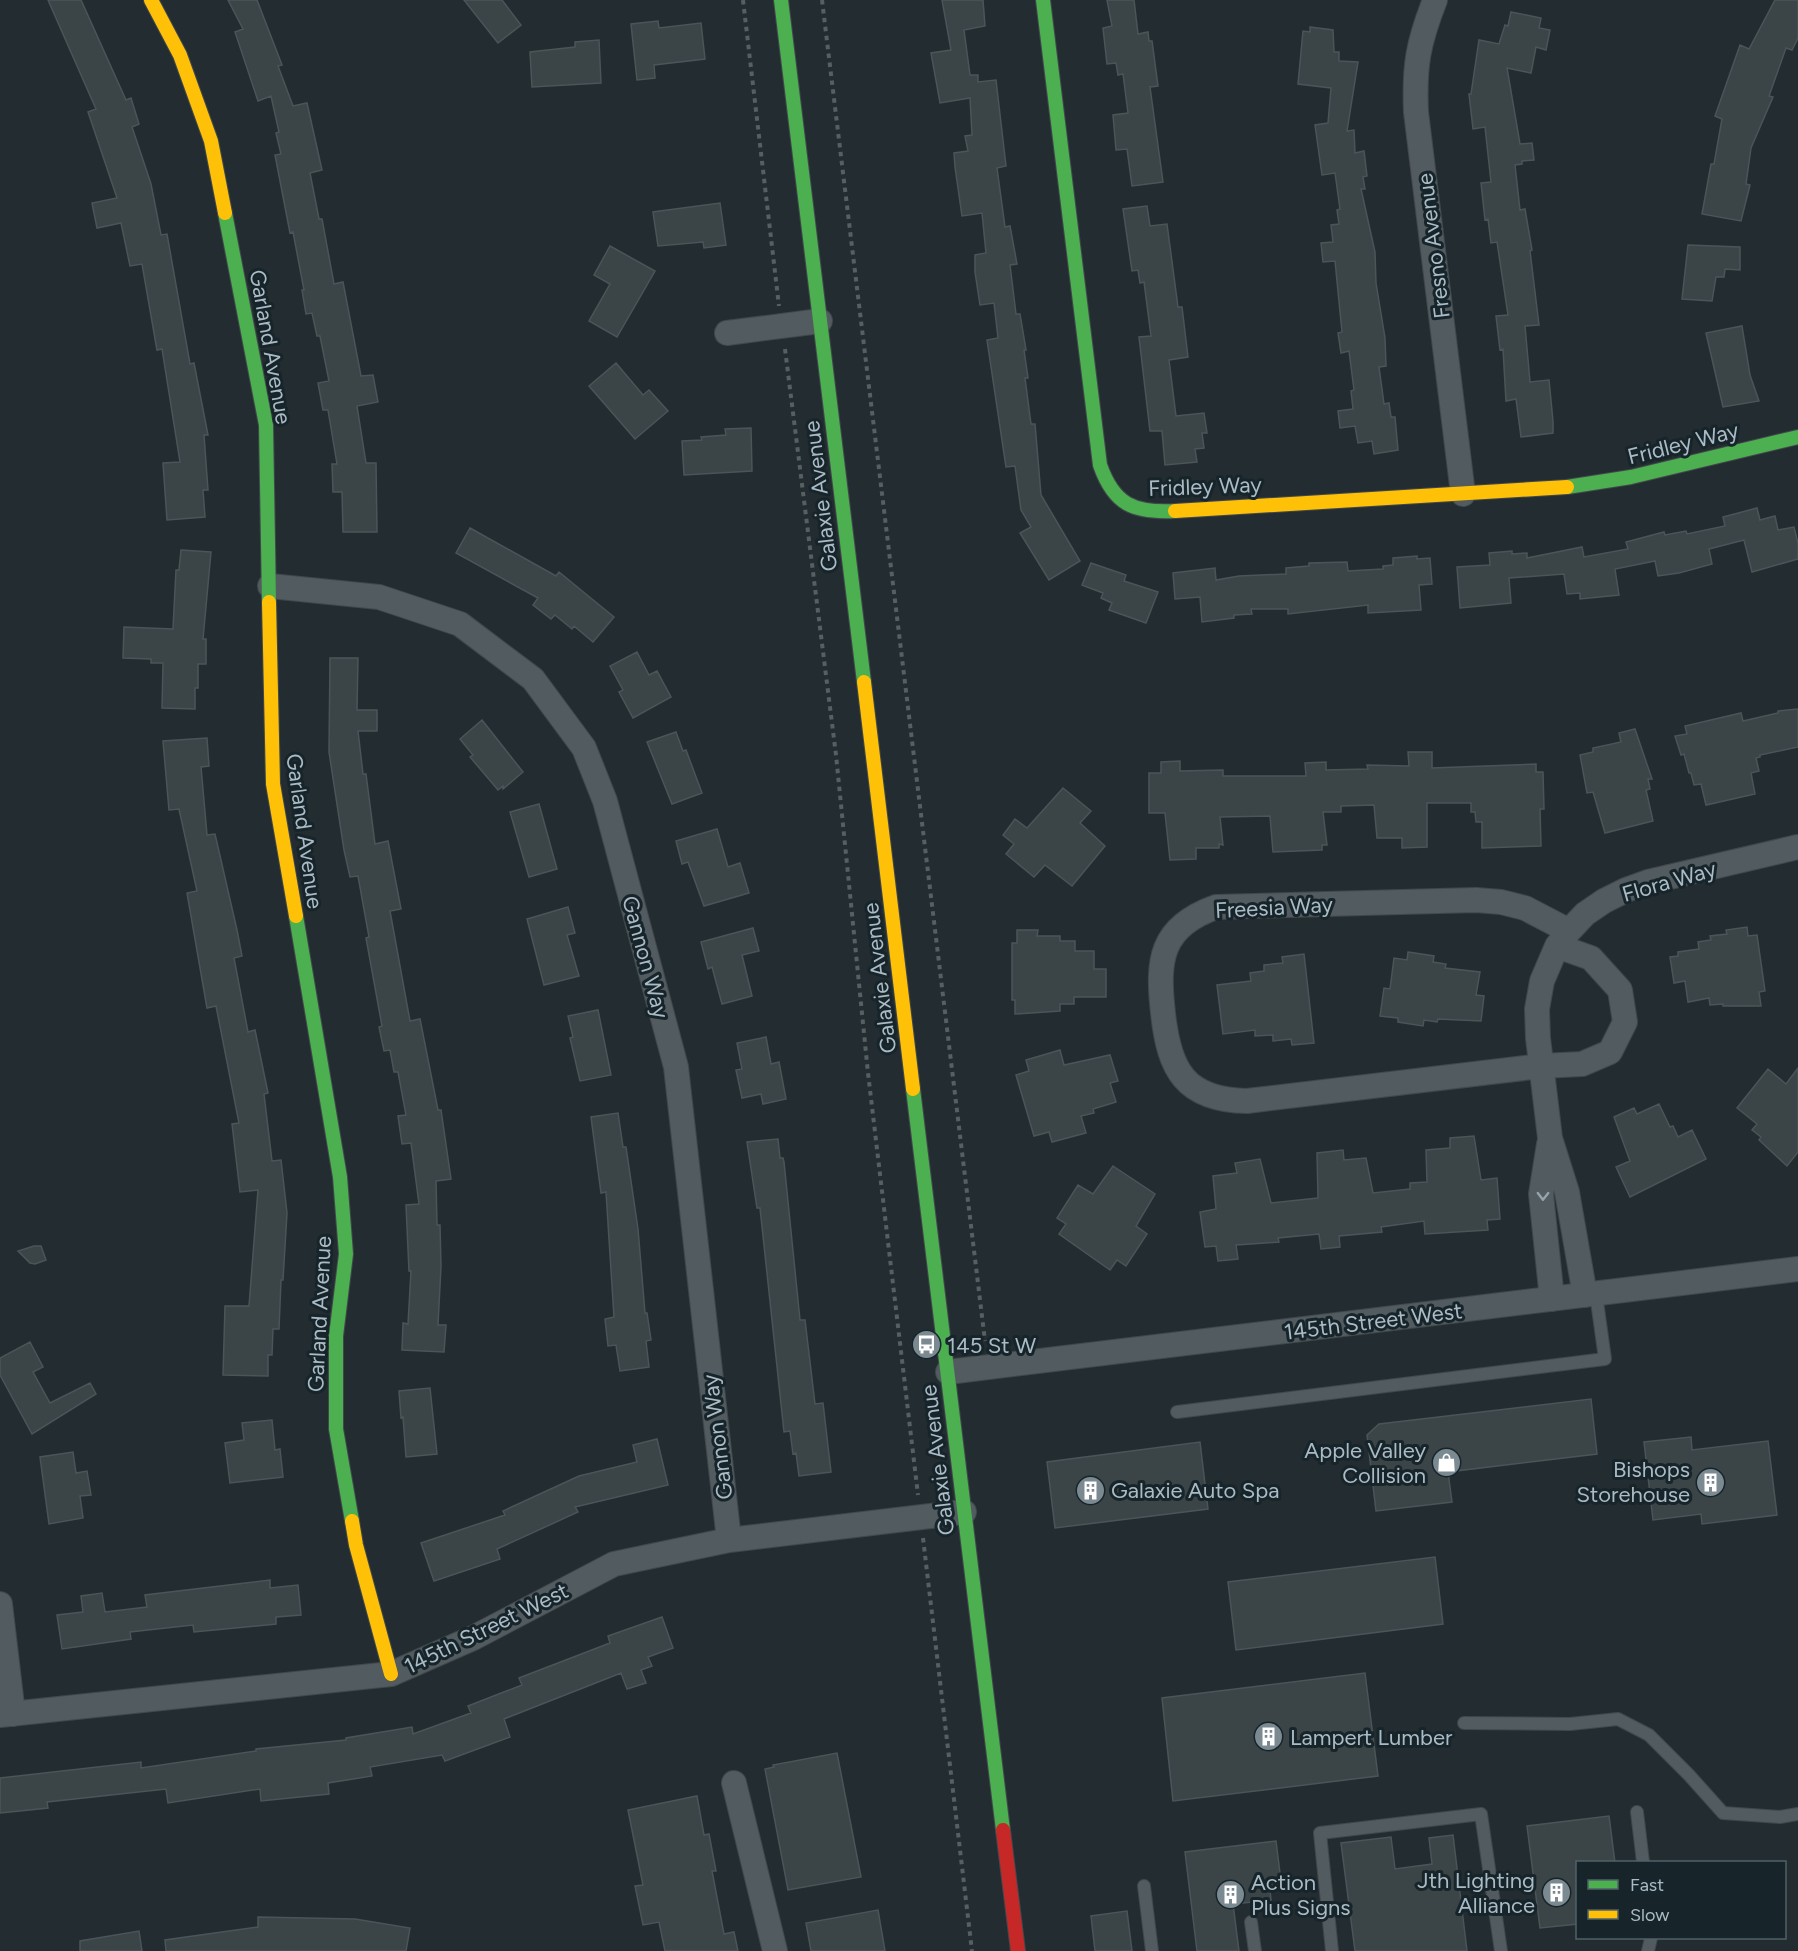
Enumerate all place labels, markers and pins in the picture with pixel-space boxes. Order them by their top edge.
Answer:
bus stop icon: 145 St W [910,1329,942,1361]
place label: 145 St W [947,1332,1036,1359]
place label: Apple Valley Collision [1304,1437,1426,1489]
shop icon: Apple Valley Collision [1431,1447,1463,1479]
place label: Bishops Storehouse [1576,1456,1690,1508]
building icon: Bishops Storehouse [1695,1466,1727,1498]
building icon: Galaxie Auto Spa [1074,1474,1106,1506]
place label: Galaxie Auto Spa [1111,1477,1279,1504]
building icon: Lampert Lumber [1253,1721,1285,1753]
place label: Lampert Lumber [1290,1724,1453,1751]
place label: Jth Lighting Alliance [1417,1867,1535,1919]
place label: Action Plus Signs [1251,1869,1351,1921]
building icon: Jth Lighting Alliance [1540,1877,1572,1909]
building icon: Action Plus Signs [1214,1879,1246,1911]

